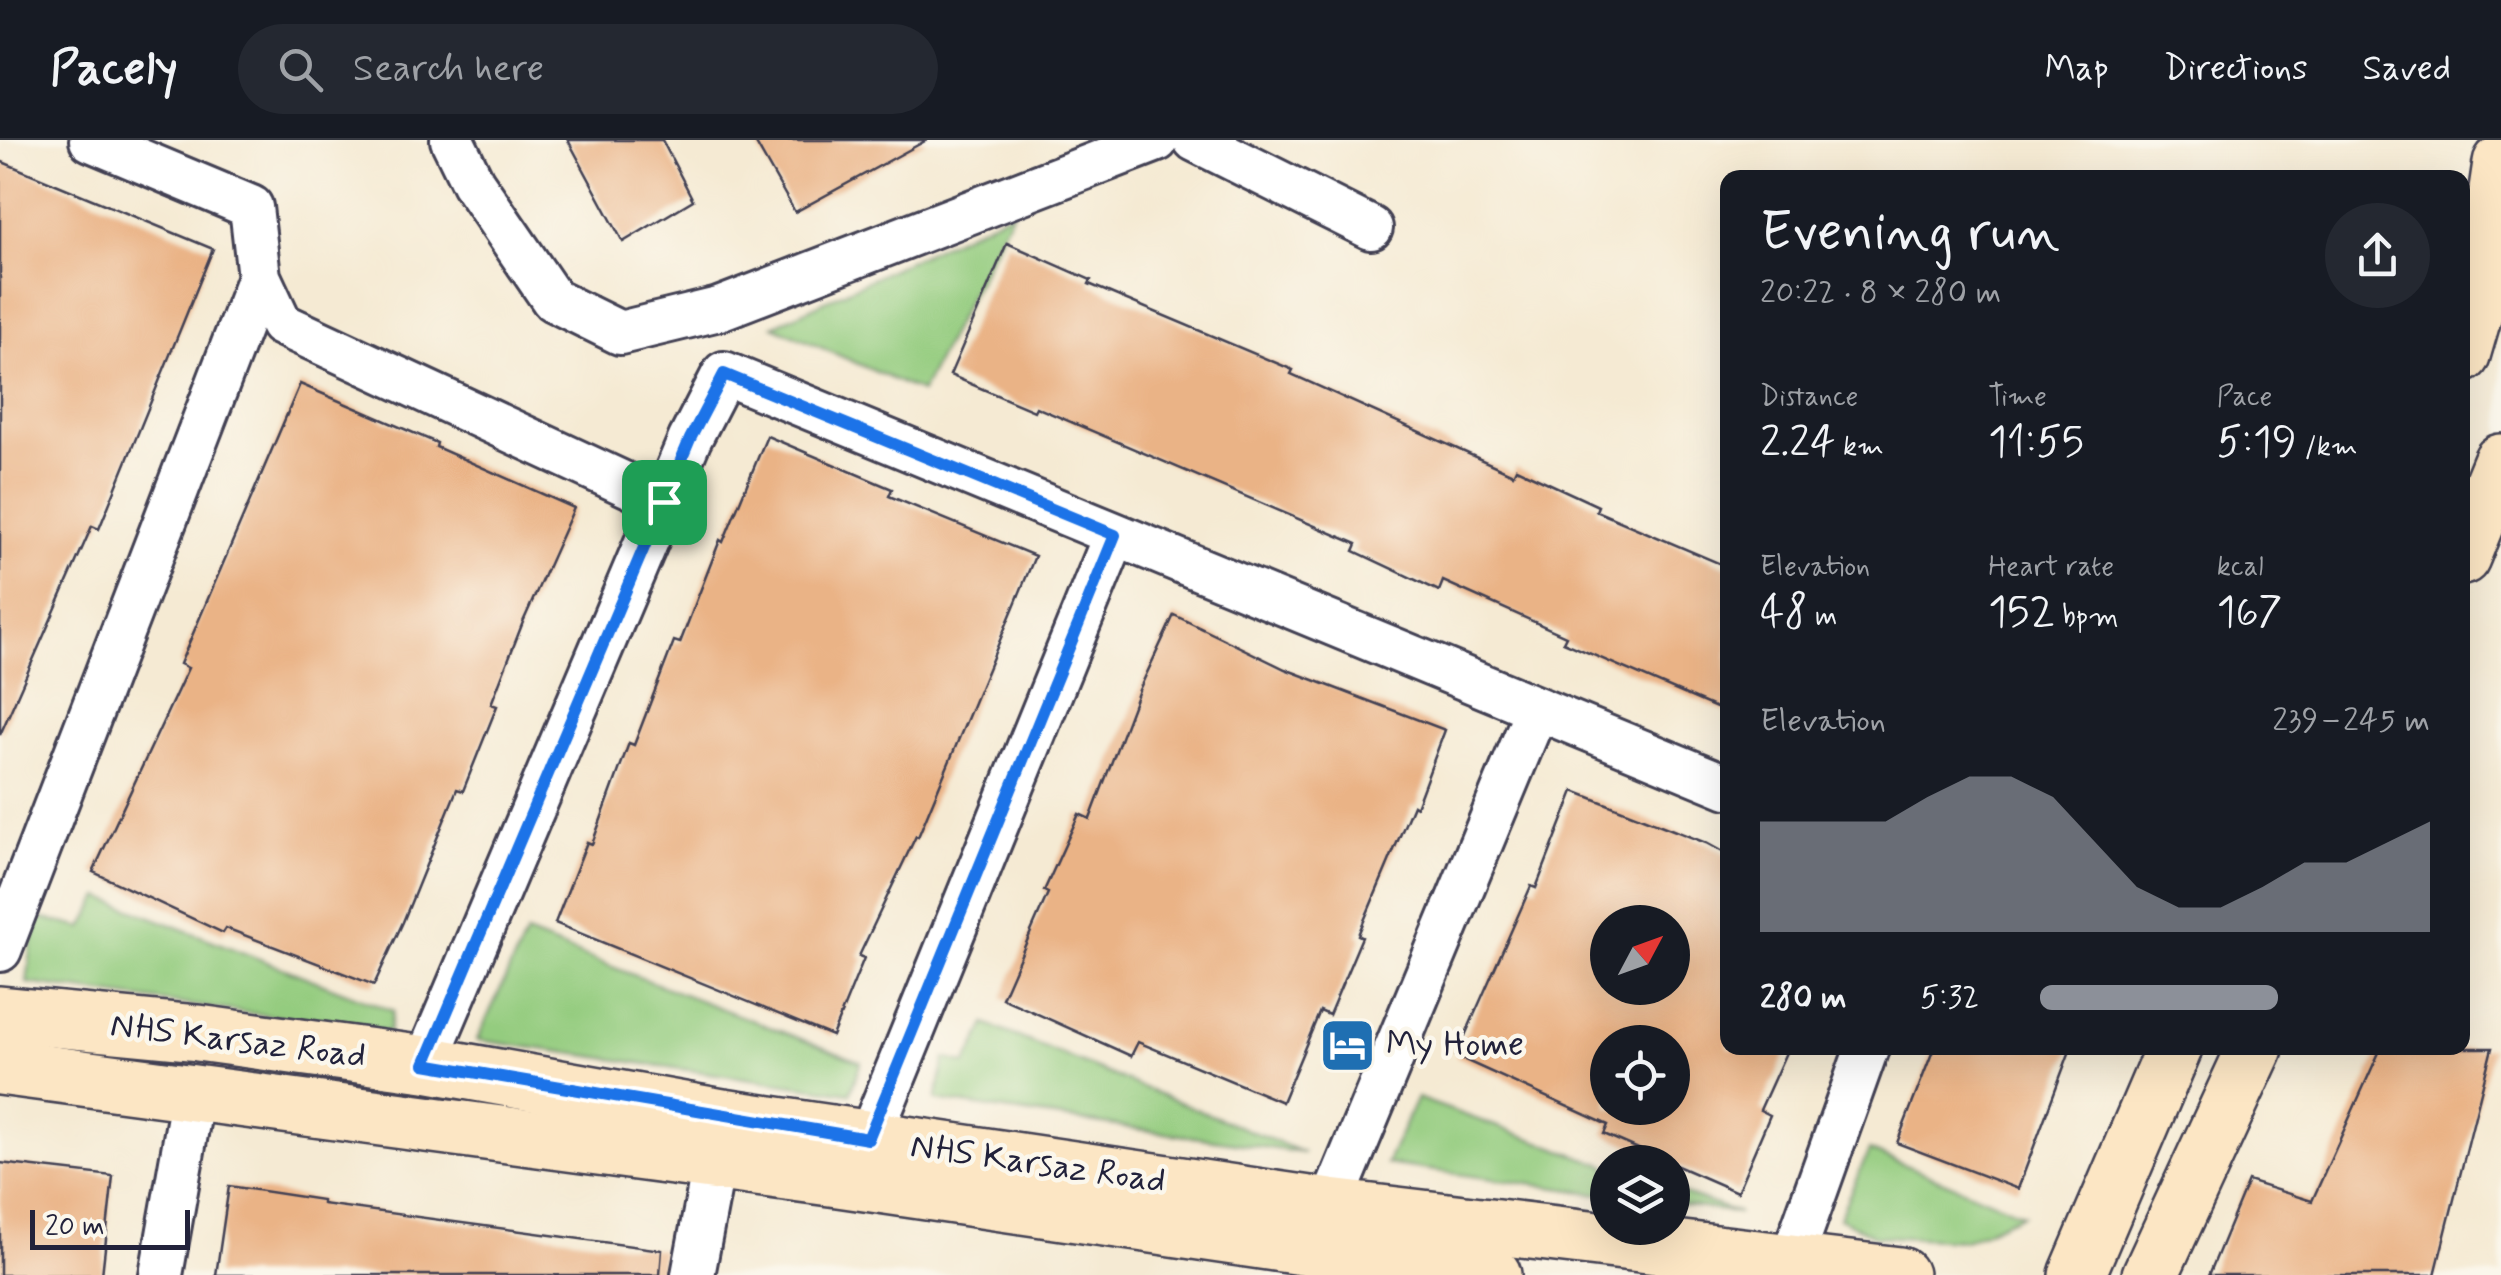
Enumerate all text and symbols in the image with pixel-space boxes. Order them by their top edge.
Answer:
search box [238,24,938,114]
text: Pacely [50,38,178,101]
icon: search [273,42,328,97]
text: Search here [353,45,544,94]
text: Map [2045,46,2109,92]
text: Directions [2164,46,2308,92]
text: Saved [2363,46,2451,92]
text: Evening run [1760,198,2060,270]
button: share [2325,203,2430,308]
text: 20:22 · 8 × 280 m [1760,272,2001,314]
text: Distance [1760,379,1858,416]
text: Time [1988,379,2047,416]
text: Pace [2217,379,2272,416]
text: 2.24 [1760,416,1835,471]
text: 11:55 [1988,416,2084,471]
text: 5:19 [2217,416,2297,471]
text: km [1835,429,1884,466]
text: /km [2297,429,2358,466]
pin [622,460,707,545]
icon: arrive [637,475,692,530]
text: Elevation [1760,549,1870,586]
text: Heart rate [1988,549,2114,586]
text: kcal [2217,549,2264,586]
text: 48 [1760,586,1807,641]
text: 152 [1988,586,2055,641]
text: 167 [2217,586,2282,641]
text: m [1807,599,1837,636]
text: bpm [2055,599,2118,636]
text: Elevation [1760,700,1886,742]
text: 239–245 m [2272,700,2430,742]
north arrow [1590,905,1690,1005]
map controls [1590,905,1690,1245]
text: 280 m [1760,977,1847,1019]
text: 5:32 [1920,977,1979,1019]
street label: NHS Karsaz Road [108,1003,368,1079]
hotel icon: My Home [1317,1015,1377,1075]
place label: My Home [1386,1022,1524,1068]
button: locate [1590,1025,1690,1125]
street label: NHS Karsaz Road [908,1123,1168,1205]
button: layers [1590,1145,1690,1245]
scale bar [30,1205,190,1250]
text: 20 m [45,1209,105,1246]

